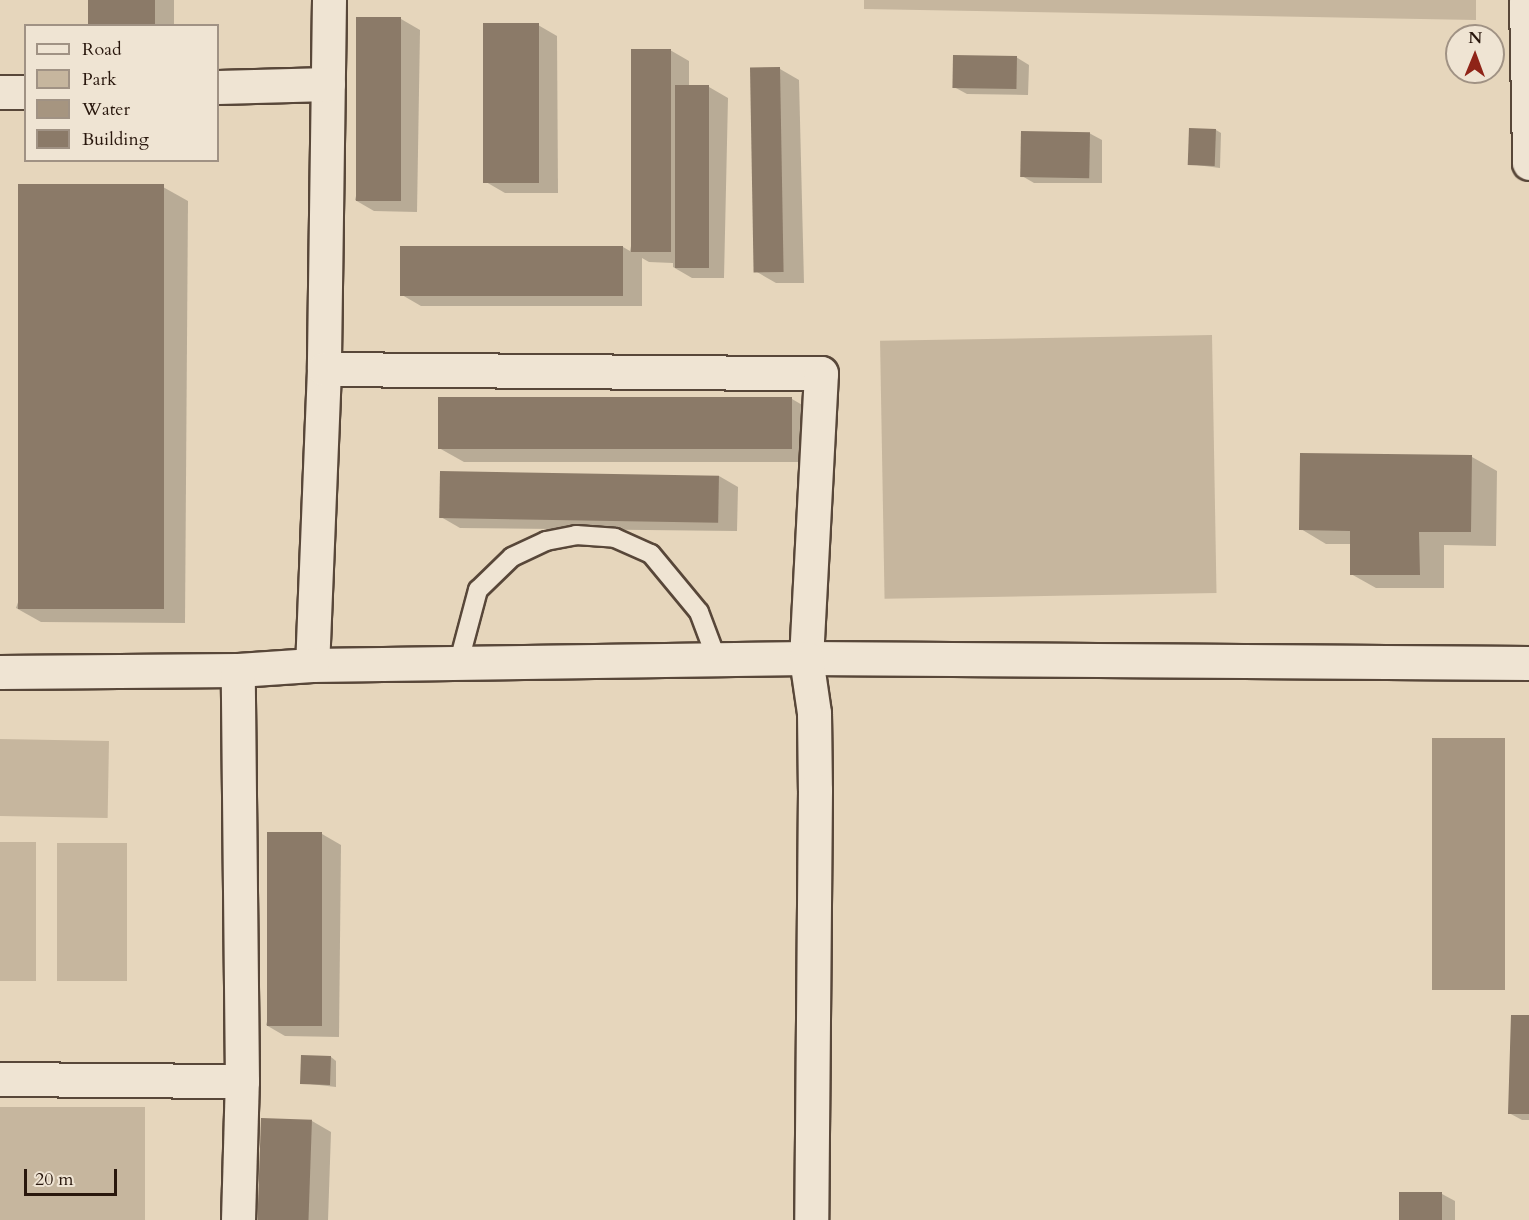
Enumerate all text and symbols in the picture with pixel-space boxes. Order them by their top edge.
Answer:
legend [24,24,219,162]
north arrow [1445,24,1505,84]
text: N [1468,27,1482,49]
text: Road [82,37,122,62]
text: Park [82,67,117,92]
text: Water [82,97,130,122]
text: Building [82,127,149,152]
scale bar [27,1157,120,1195]
text: 20 m [35,1167,74,1192]

